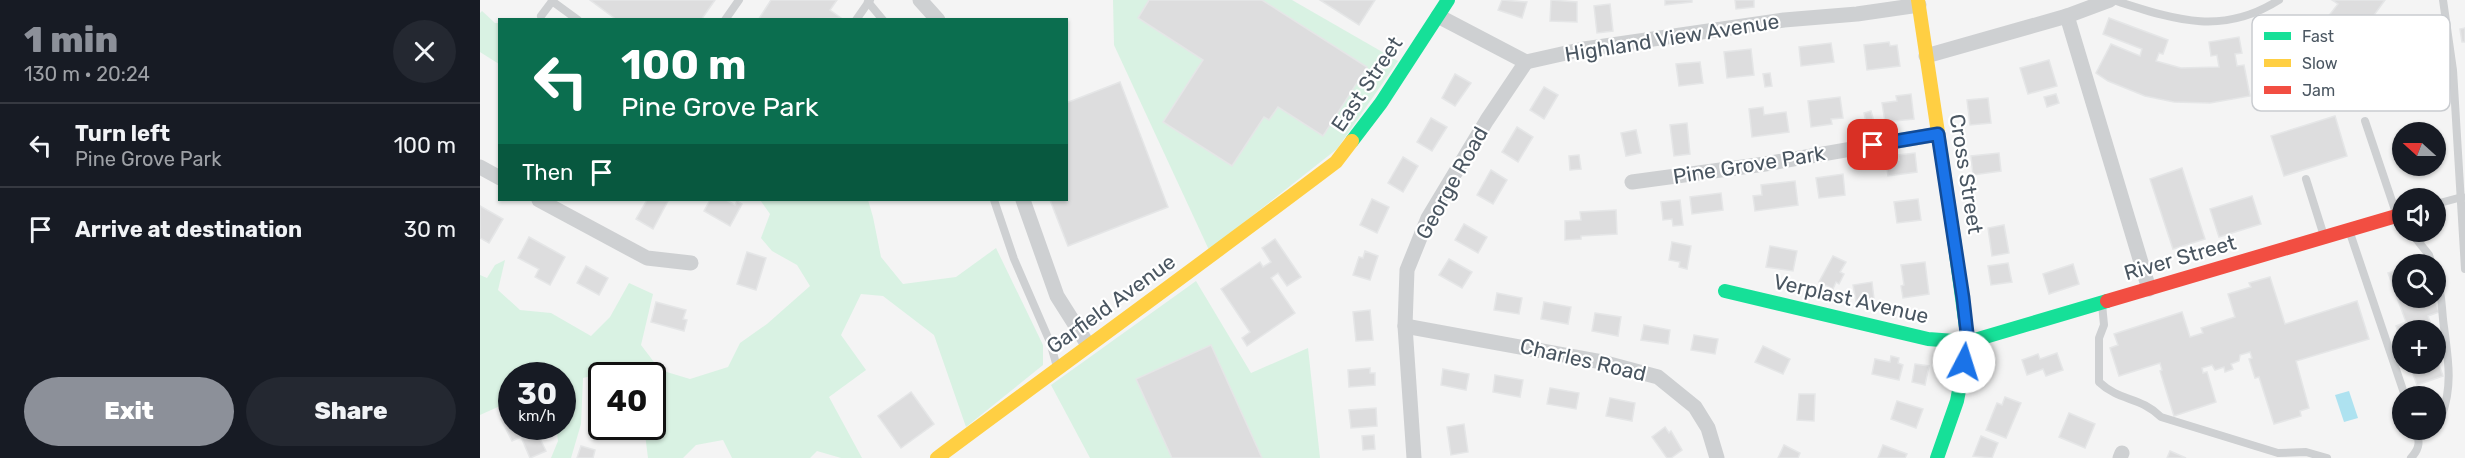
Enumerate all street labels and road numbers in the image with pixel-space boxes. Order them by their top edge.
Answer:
street label: Highland View Avenue [1563,8,1781,67]
street label: East Street [1326,32,1407,136]
street label: Cross Street [1945,112,1988,236]
street label: George Road [1410,122,1493,244]
street label: Pine Grove Park [1671,140,1827,189]
street label: River Street [2121,230,2239,285]
street label: Garfield Avenue [1042,249,1180,359]
street label: Verplast Avenue [1771,268,1931,329]
street label: Charles Road [1518,333,1649,386]

